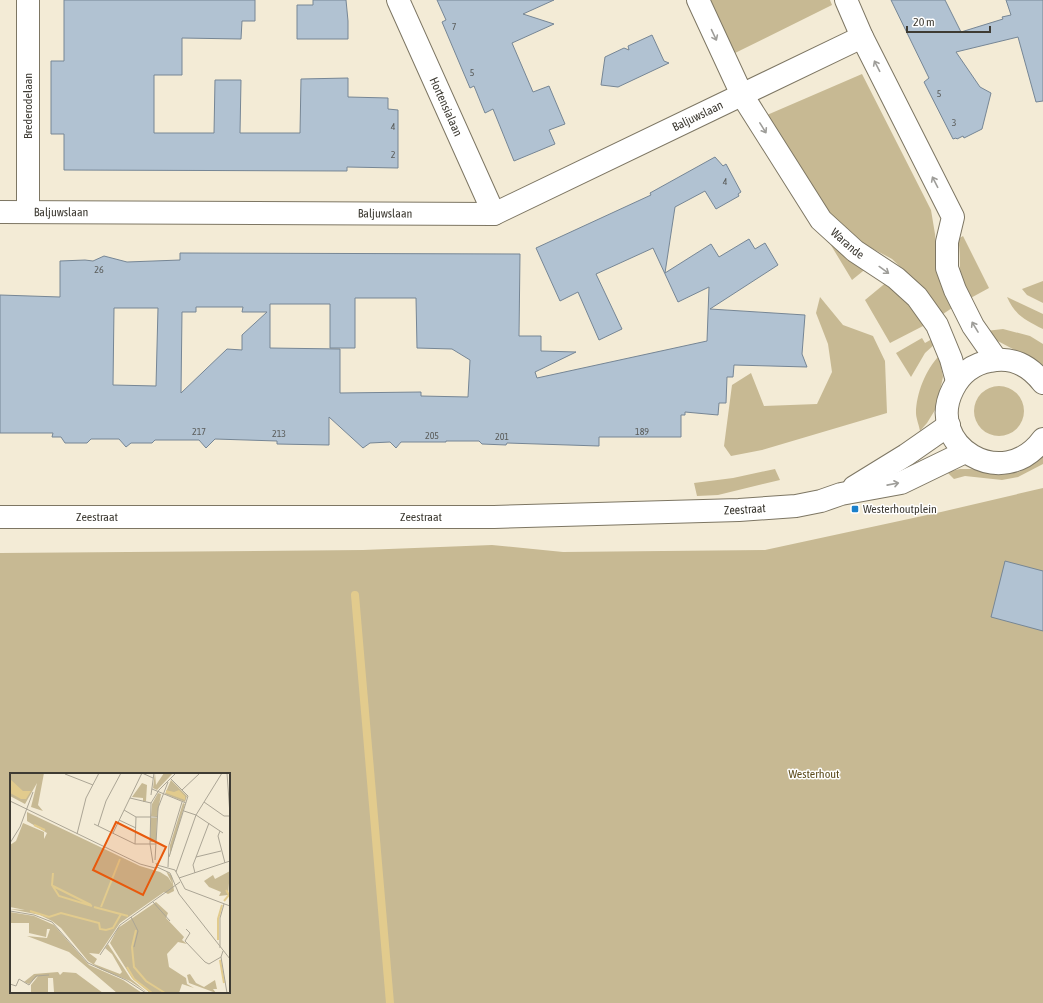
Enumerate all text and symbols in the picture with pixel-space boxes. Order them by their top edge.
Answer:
scale bar [907,8,990,34]
text: 20 m [913,15,935,29]
house number: 7 [452,21,457,32]
one-way arrow [711,29,718,41]
one-way arrow [873,60,880,72]
house number: 5 [470,67,475,78]
street label: Brederodelaan [21,73,35,139]
street label: Hortensialaan [427,75,465,139]
house number: 5 [937,88,942,99]
street label: Baljuwslaan [670,98,725,134]
house number: 3 [952,117,957,128]
house number: 4 [391,121,396,132]
one-way arrow [759,122,767,133]
house number: 2 [391,149,396,160]
house number: 4 [723,176,728,187]
one-way arrow [931,176,938,188]
street label: Baljuwslaan [34,205,88,219]
street label: Baljuwslaan [358,206,412,221]
street label: Warande [828,225,867,262]
house number: 26 [94,264,104,275]
one-way arrow [879,266,890,274]
one-way arrow [970,321,978,333]
house number: 217 [192,426,206,437]
house number: 189 [635,426,649,437]
house number: 213 [272,428,286,439]
house number: 205 [425,430,439,441]
house number: 201 [495,431,509,442]
one-way arrow [886,480,899,488]
street label: Zeestraat [724,501,767,517]
place label: Westerhoutplein [863,502,937,516]
marker: Westerhoutplein [850,504,860,514]
street label: Zeestraat [76,510,119,524]
street label: Zeestraat [400,510,443,524]
park label: Westerhout [788,767,840,781]
inset map [10,773,230,993]

